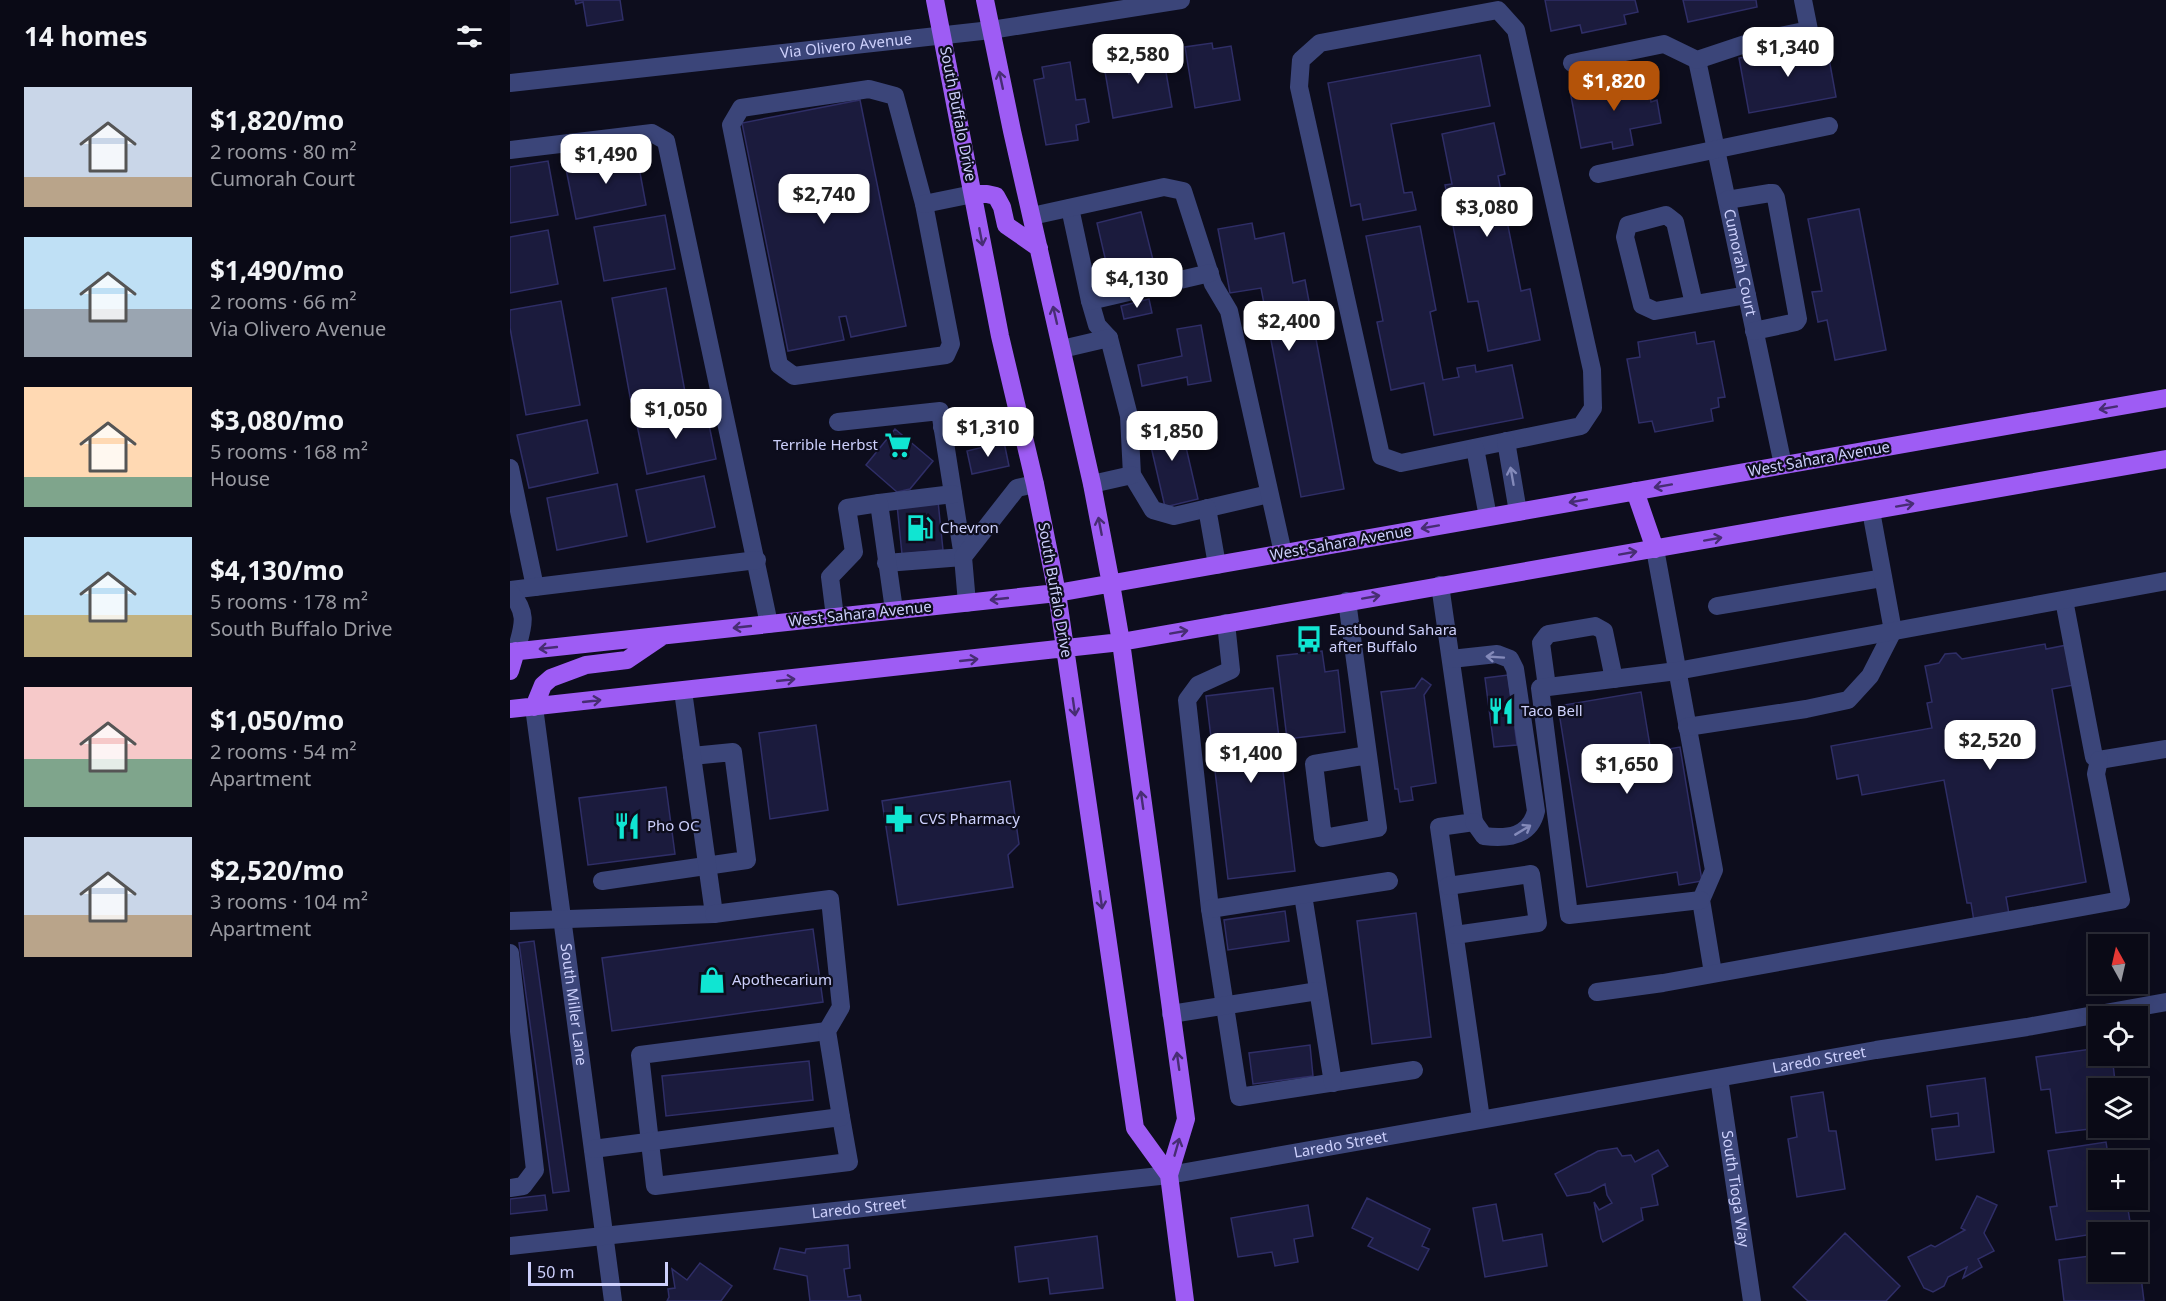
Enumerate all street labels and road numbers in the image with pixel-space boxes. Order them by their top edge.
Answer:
street label: Via Olivero Avenue [779,28,913,62]
street label: South Buffalo Drive [936,45,982,183]
street label: Cumorah Court [1720,207,1762,318]
street label: West Sahara Avenue [1746,436,1891,480]
street label: West Sahara Avenue [1268,520,1413,564]
street label: South Buffalo Drive [1034,521,1078,659]
street label: West Sahara Avenue [787,596,932,630]
street label: South Miller Lane [557,942,593,1067]
street label: Laredo Street [1770,1041,1868,1077]
street label: Laredo Street [1292,1125,1389,1162]
street label: South Tioga Way [1718,1129,1755,1249]
street label: Laredo Street [811,1192,908,1222]

